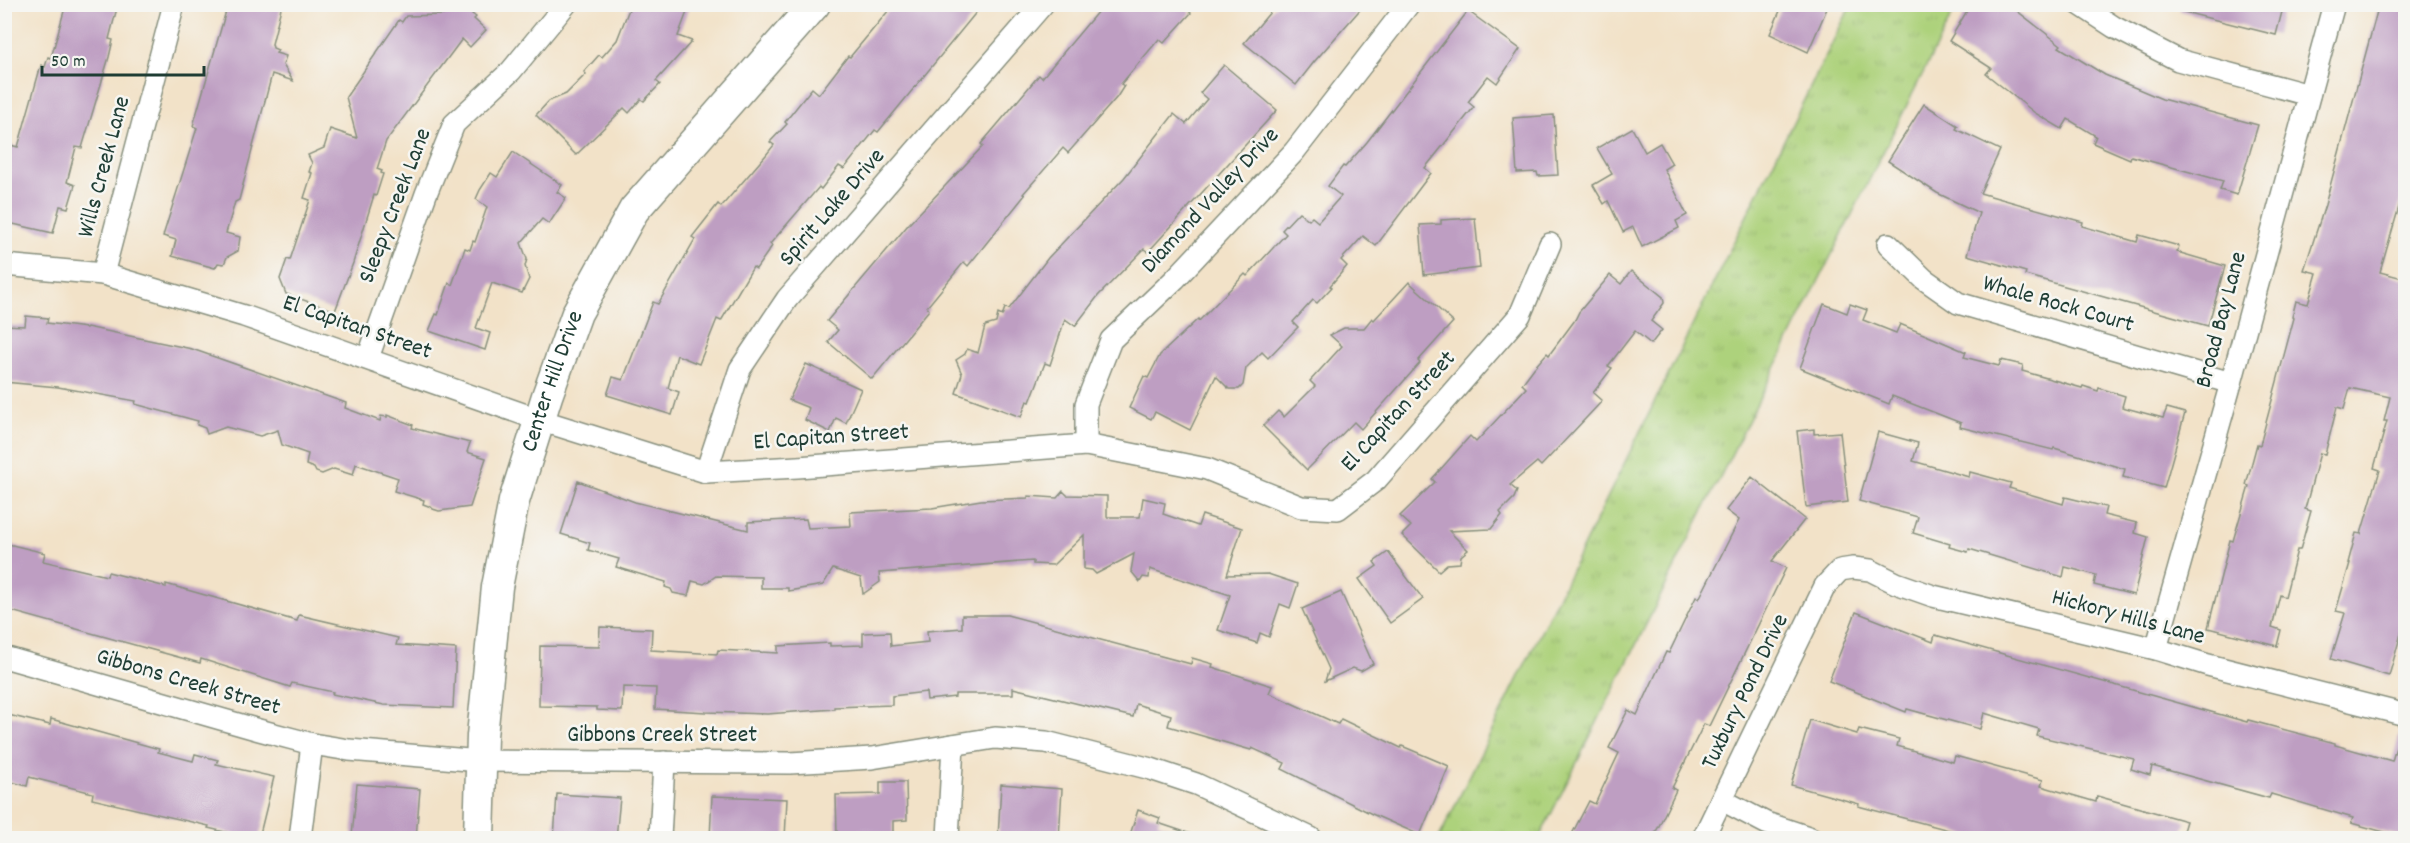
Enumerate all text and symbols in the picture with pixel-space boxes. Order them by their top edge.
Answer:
scale bar [42,39,204,77]
text: 50 m [51,50,86,75]
street label: Wills Creek Lane [70,93,140,241]
street label: Diamond Valley Drive [1134,120,1288,282]
street label: Sleepy Creek Lane [351,124,441,288]
street label: Spirit Lake Drive [772,141,894,275]
street label: Broad Bay Lane [2188,248,2256,392]
street label: Whale Rock Court [1978,267,2138,343]
street label: El Capitan Street [278,287,436,369]
street label: Center Hill Drive [513,306,593,457]
street label: El Capitan Street [1333,343,1465,481]
street label: El Capitan Street [752,416,910,460]
street label: Hickory Hills Lane [2048,581,2208,655]
street label: Tuxbury Pond Drive [1694,608,1798,776]
street label: Gibbons Creek Street [92,640,284,726]
street label: Gibbons Creek Street [567,719,757,753]

